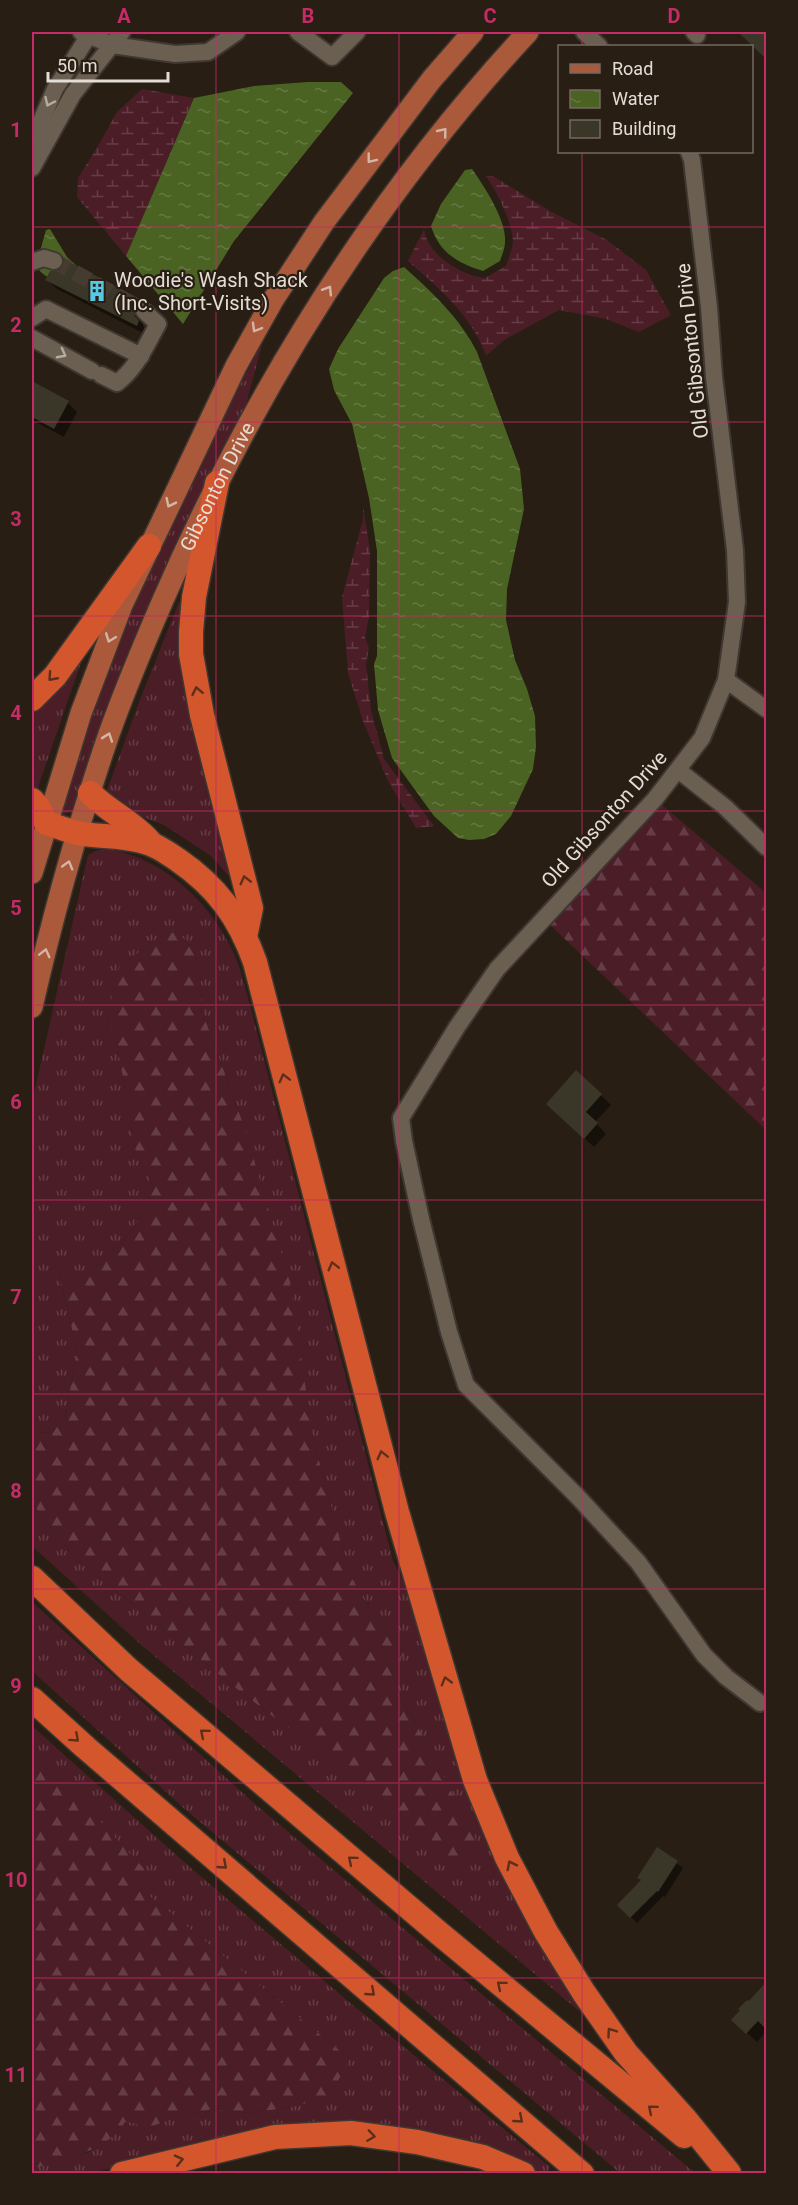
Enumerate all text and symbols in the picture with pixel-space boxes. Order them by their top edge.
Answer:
text: A [117,4,131,28]
text: B [302,4,314,28]
text: C [483,4,497,28]
text: D [668,4,681,28]
scale bar [48,45,168,83]
legend [558,45,753,153]
text: 50 m [57,55,97,76]
text: Road [612,58,653,79]
text: Water [612,88,659,109]
one-way arrow [44,96,56,107]
text: 1 [10,118,22,142]
text: Building [612,118,676,139]
one-way arrow [435,128,446,139]
one-way arrow [367,152,378,163]
street label: Old Gibsonton Drive [671,262,713,440]
place label: Woodie's Wash Shack (Inc. Short-Visits) [114,268,309,315]
building icon: Woodie's Wash Shack (Inc. Short-Visits) [85,279,109,303]
one-way arrow [321,286,333,296]
text: 2 [10,313,22,337]
one-way arrow [252,322,264,332]
one-way arrow [55,347,66,359]
street label: Gibsonton Drive [175,418,260,555]
one-way arrow [165,496,177,507]
text: 3 [10,507,22,531]
one-way arrow [104,632,117,643]
one-way arrow [48,671,59,681]
one-way arrow [191,686,204,696]
text: 4 [10,701,22,725]
one-way arrow [101,732,113,743]
street label: Old Gibsonton Drive [536,746,672,892]
one-way arrow [61,861,73,871]
one-way arrow [239,875,252,885]
text: 5 [10,896,22,920]
one-way arrow [37,948,50,958]
one-way arrow [279,1073,292,1083]
text: 6 [10,1090,22,1114]
one-way arrow [328,1262,341,1272]
text: 7 [10,1285,22,1309]
one-way arrow [377,1450,389,1461]
text: 8 [10,1479,22,1503]
text: 9 [10,1674,22,1698]
one-way arrow [441,1676,453,1687]
one-way arrow [200,1730,211,1741]
one-way arrow [68,1731,79,1742]
one-way arrow [348,1856,359,1867]
one-way arrow [216,1858,227,1869]
one-way arrow [506,1860,518,1871]
text: 10 [5,1868,27,1892]
one-way arrow [497,1981,508,1992]
one-way arrow [364,1985,375,1996]
one-way arrow [607,2028,618,2039]
text: 11 [5,2063,27,2087]
one-way arrow [648,2106,659,2117]
one-way arrow [512,2112,523,2123]
one-way arrow [367,2129,376,2141]
one-way arrow [174,2154,184,2167]

